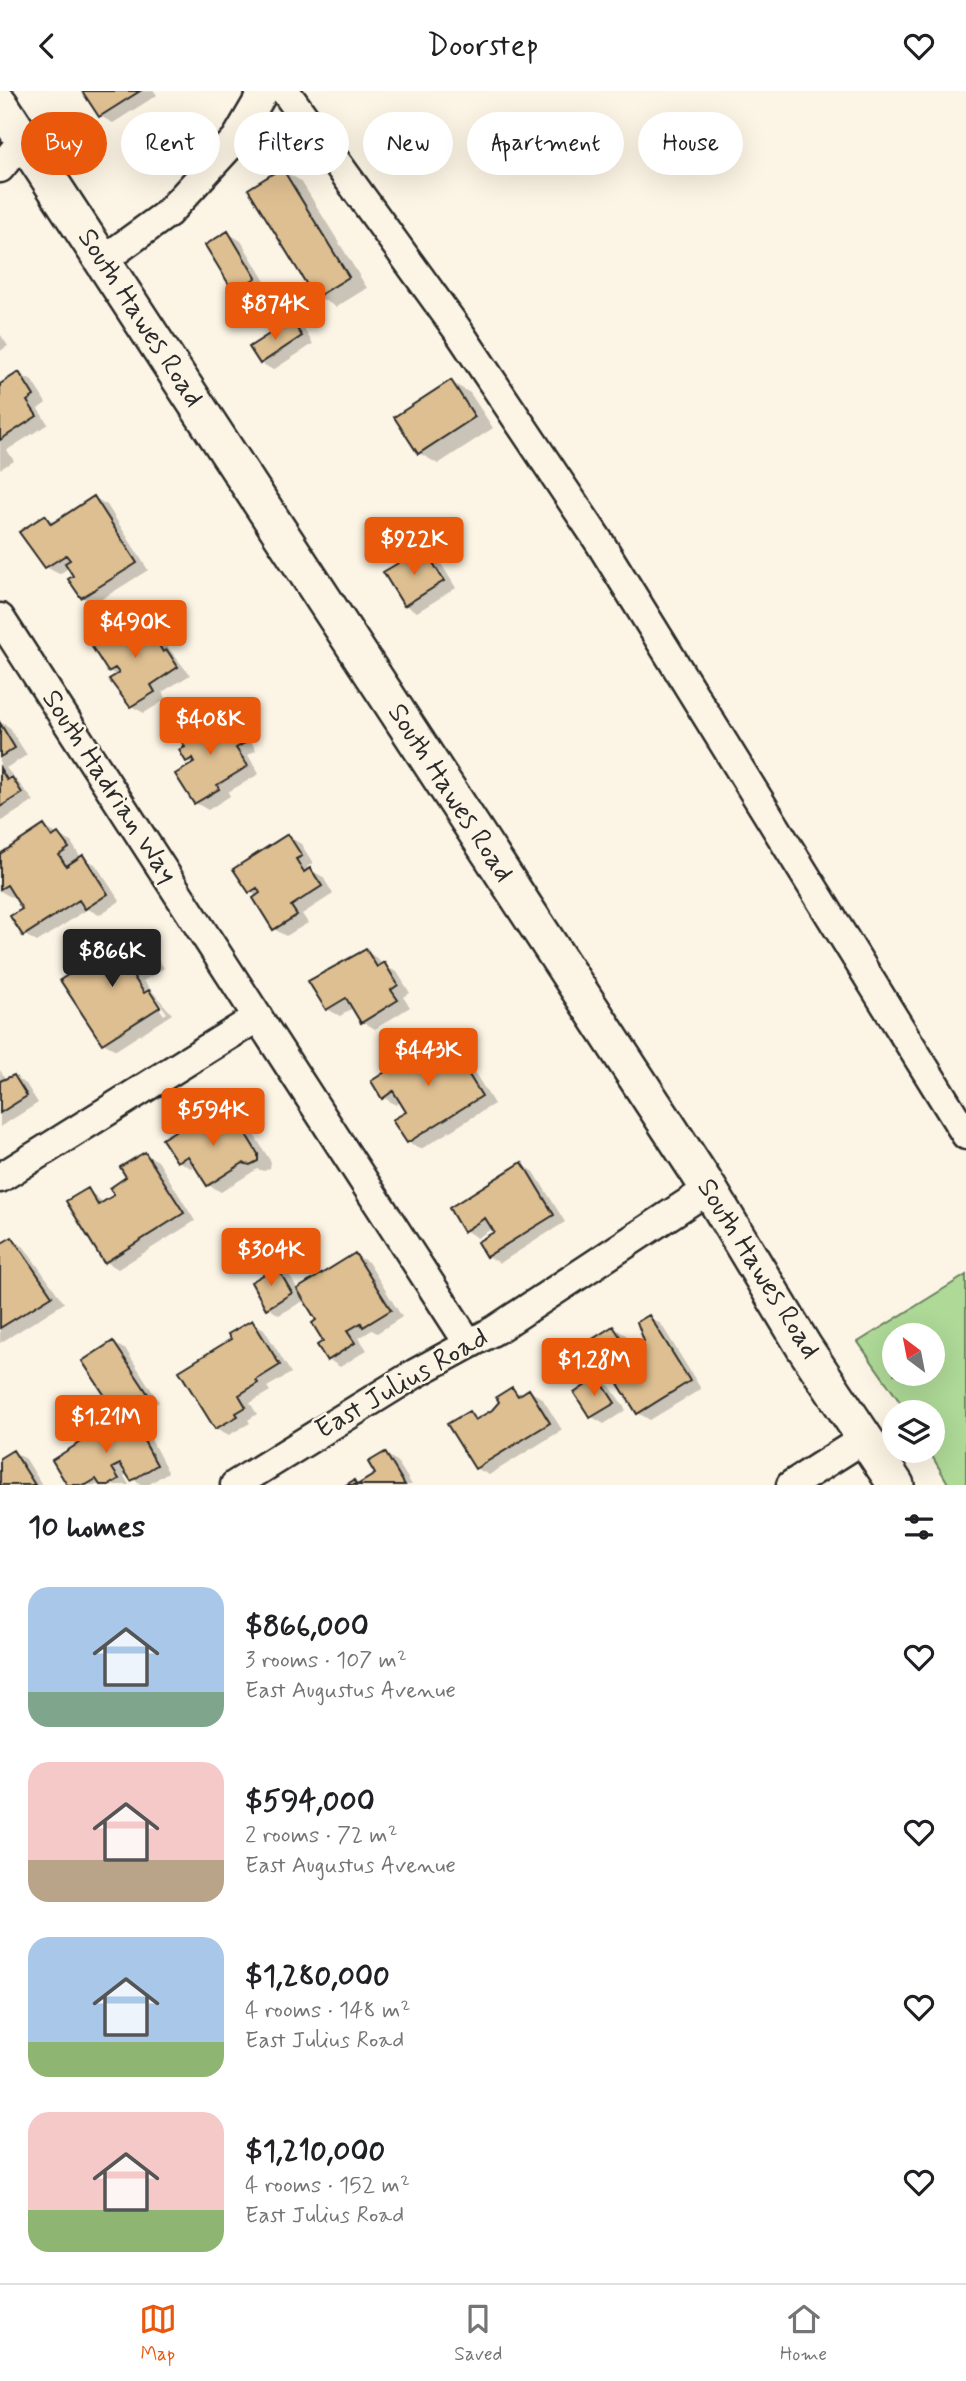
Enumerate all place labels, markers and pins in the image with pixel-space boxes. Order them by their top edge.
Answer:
pin: $874K [226,282,324,342]
pin: $922K [365,517,463,577]
pin: $490K [86,601,184,660]
pin: $408K [161,697,259,757]
pin: $866K [63,929,161,989]
pin: $443K [379,1028,477,1088]
pin: $594K [164,1089,262,1148]
pin: $304K [222,1229,320,1288]
pin: $1.28M [537,1339,651,1398]
pin: $1.21M [49,1395,163,1455]

